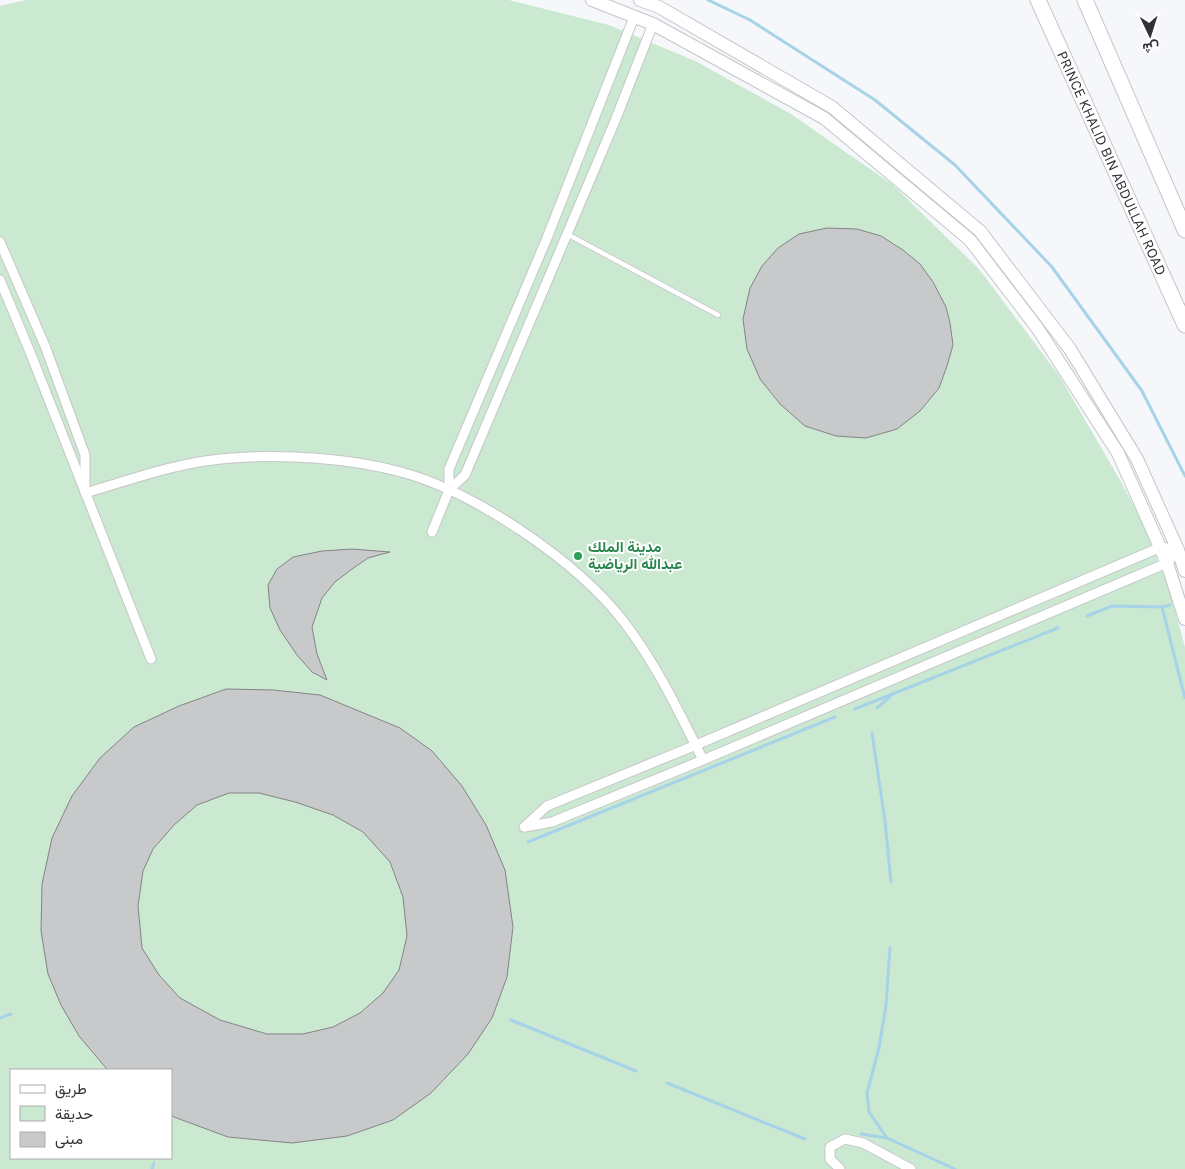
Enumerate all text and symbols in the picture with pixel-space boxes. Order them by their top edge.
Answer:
north arrow [1125,10,1175,60]
text: ش [1142,38,1160,57]
street label: PRINCE KHALID BIN ABDULLAH ROAD [1053,48,1170,278]
place label: مدينة الملك عبدالله الرياضية [588,538,682,573]
marker: مدينة الملك عبدالله الرياضية [572,550,584,562]
legend [10,1069,172,1159]
text: طريق [55,1080,87,1099]
text: حديقة [55,1105,93,1123]
text: مبنى [55,1130,83,1149]

